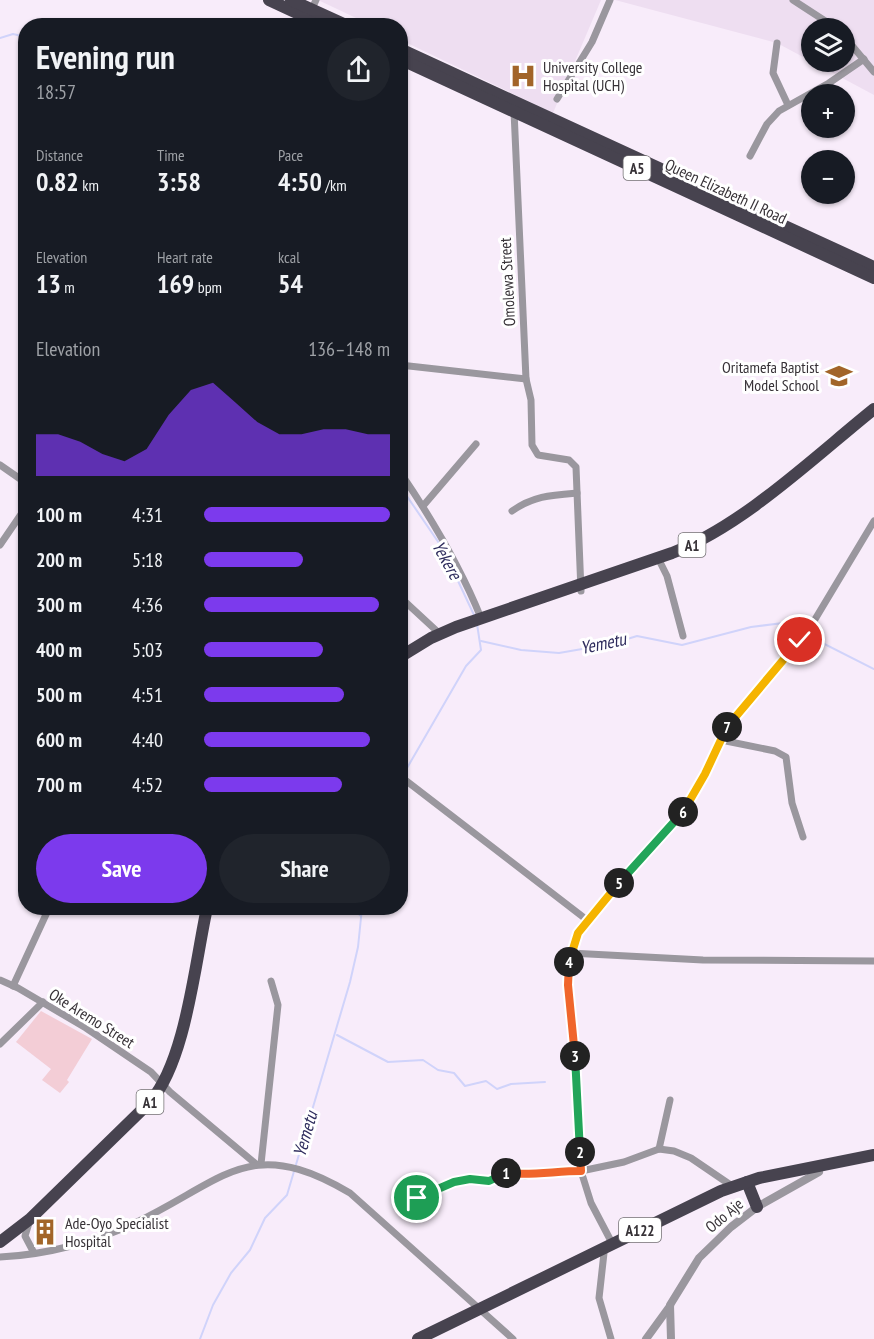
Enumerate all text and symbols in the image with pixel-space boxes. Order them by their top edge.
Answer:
map controls [801,18,855,204]
button: layers [801,18,855,72]
text: Evening run [36,35,175,78]
button: share [327,38,390,101]
place label: University College Hospital (UCH) [543,57,642,95]
hospital icon: University College Hospital (UCH) [508,61,538,91]
text: 18:57 [36,79,76,105]
button: + [801,84,855,138]
text: Distance [36,145,83,165]
text: Time [157,145,185,165]
text: Pace [278,145,303,165]
button: − [801,150,855,204]
street label: Queen Elizabeth II Road [662,154,790,228]
road number: A5 [624,156,650,180]
text: 0.82 [36,165,79,198]
text: 3:58 [157,165,201,198]
text: 4:50 [278,165,322,198]
text: km [79,175,99,195]
text: /km [322,175,347,195]
street label: Omolewa Street [495,237,519,327]
text: Elevation [36,247,87,267]
text: Heart rate [157,247,213,267]
text: kcal [278,247,300,267]
text: 13 [36,267,61,300]
text: 169 [157,267,194,300]
text: 54 [278,267,303,300]
text: m [61,277,75,297]
text: bpm [194,277,222,297]
text: Elevation [36,336,100,362]
text: 136–148 m [308,336,390,362]
place label: Oritamefa Baptist Model School [722,357,820,395]
school or university icon: Oritamefa Baptist Model School [824,361,854,391]
text: 100 m [36,502,82,528]
text: 4:31 [132,502,163,528]
road number: A1 [678,533,706,557]
water label: Yekere [427,537,468,585]
text: 200 m [36,547,82,573]
text: 5:18 [132,547,163,573]
text: 300 m [36,592,82,618]
text: 4:36 [132,592,163,618]
pin [774,614,825,665]
icon: check [783,623,816,656]
water label: Yemetu [578,627,629,659]
text: 400 m [36,637,82,663]
text: 5:03 [132,637,163,663]
text: 500 m [36,682,82,708]
text: 4:51 [132,682,163,708]
pin: 7 [712,712,742,742]
text: 7 [723,717,731,737]
text: 600 m [36,727,82,753]
text: 4:40 [132,727,163,753]
text: 700 m [36,772,82,798]
text: 4:52 [132,772,163,798]
pin: 6 [668,797,698,827]
text: 6 [679,802,687,822]
button: Save [36,834,207,903]
button: Share [219,834,390,903]
pin: 5 [604,868,634,898]
text: 5 [615,873,623,893]
pin: 4 [554,947,584,977]
text: 4 [565,952,573,972]
street label: Oke Aremo Street [46,984,139,1052]
pin: 3 [560,1041,590,1071]
text: 3 [571,1046,579,1066]
road number: A1 [136,1090,164,1114]
water label: Yemetu [288,1107,323,1159]
pin: 2 [565,1137,595,1167]
text: 2 [576,1142,584,1162]
pin: 1 [491,1158,521,1188]
text: 1 [502,1163,510,1183]
pin [391,1172,442,1223]
icon: arrive [400,1181,433,1214]
street label: Odo Aje [701,1193,747,1237]
place label: Ade-Oyo Specialist Hospital [65,1213,169,1251]
building icon: Ade-Oyo Specialist Hospital [30,1217,60,1247]
road number: A122 [619,1218,661,1242]

